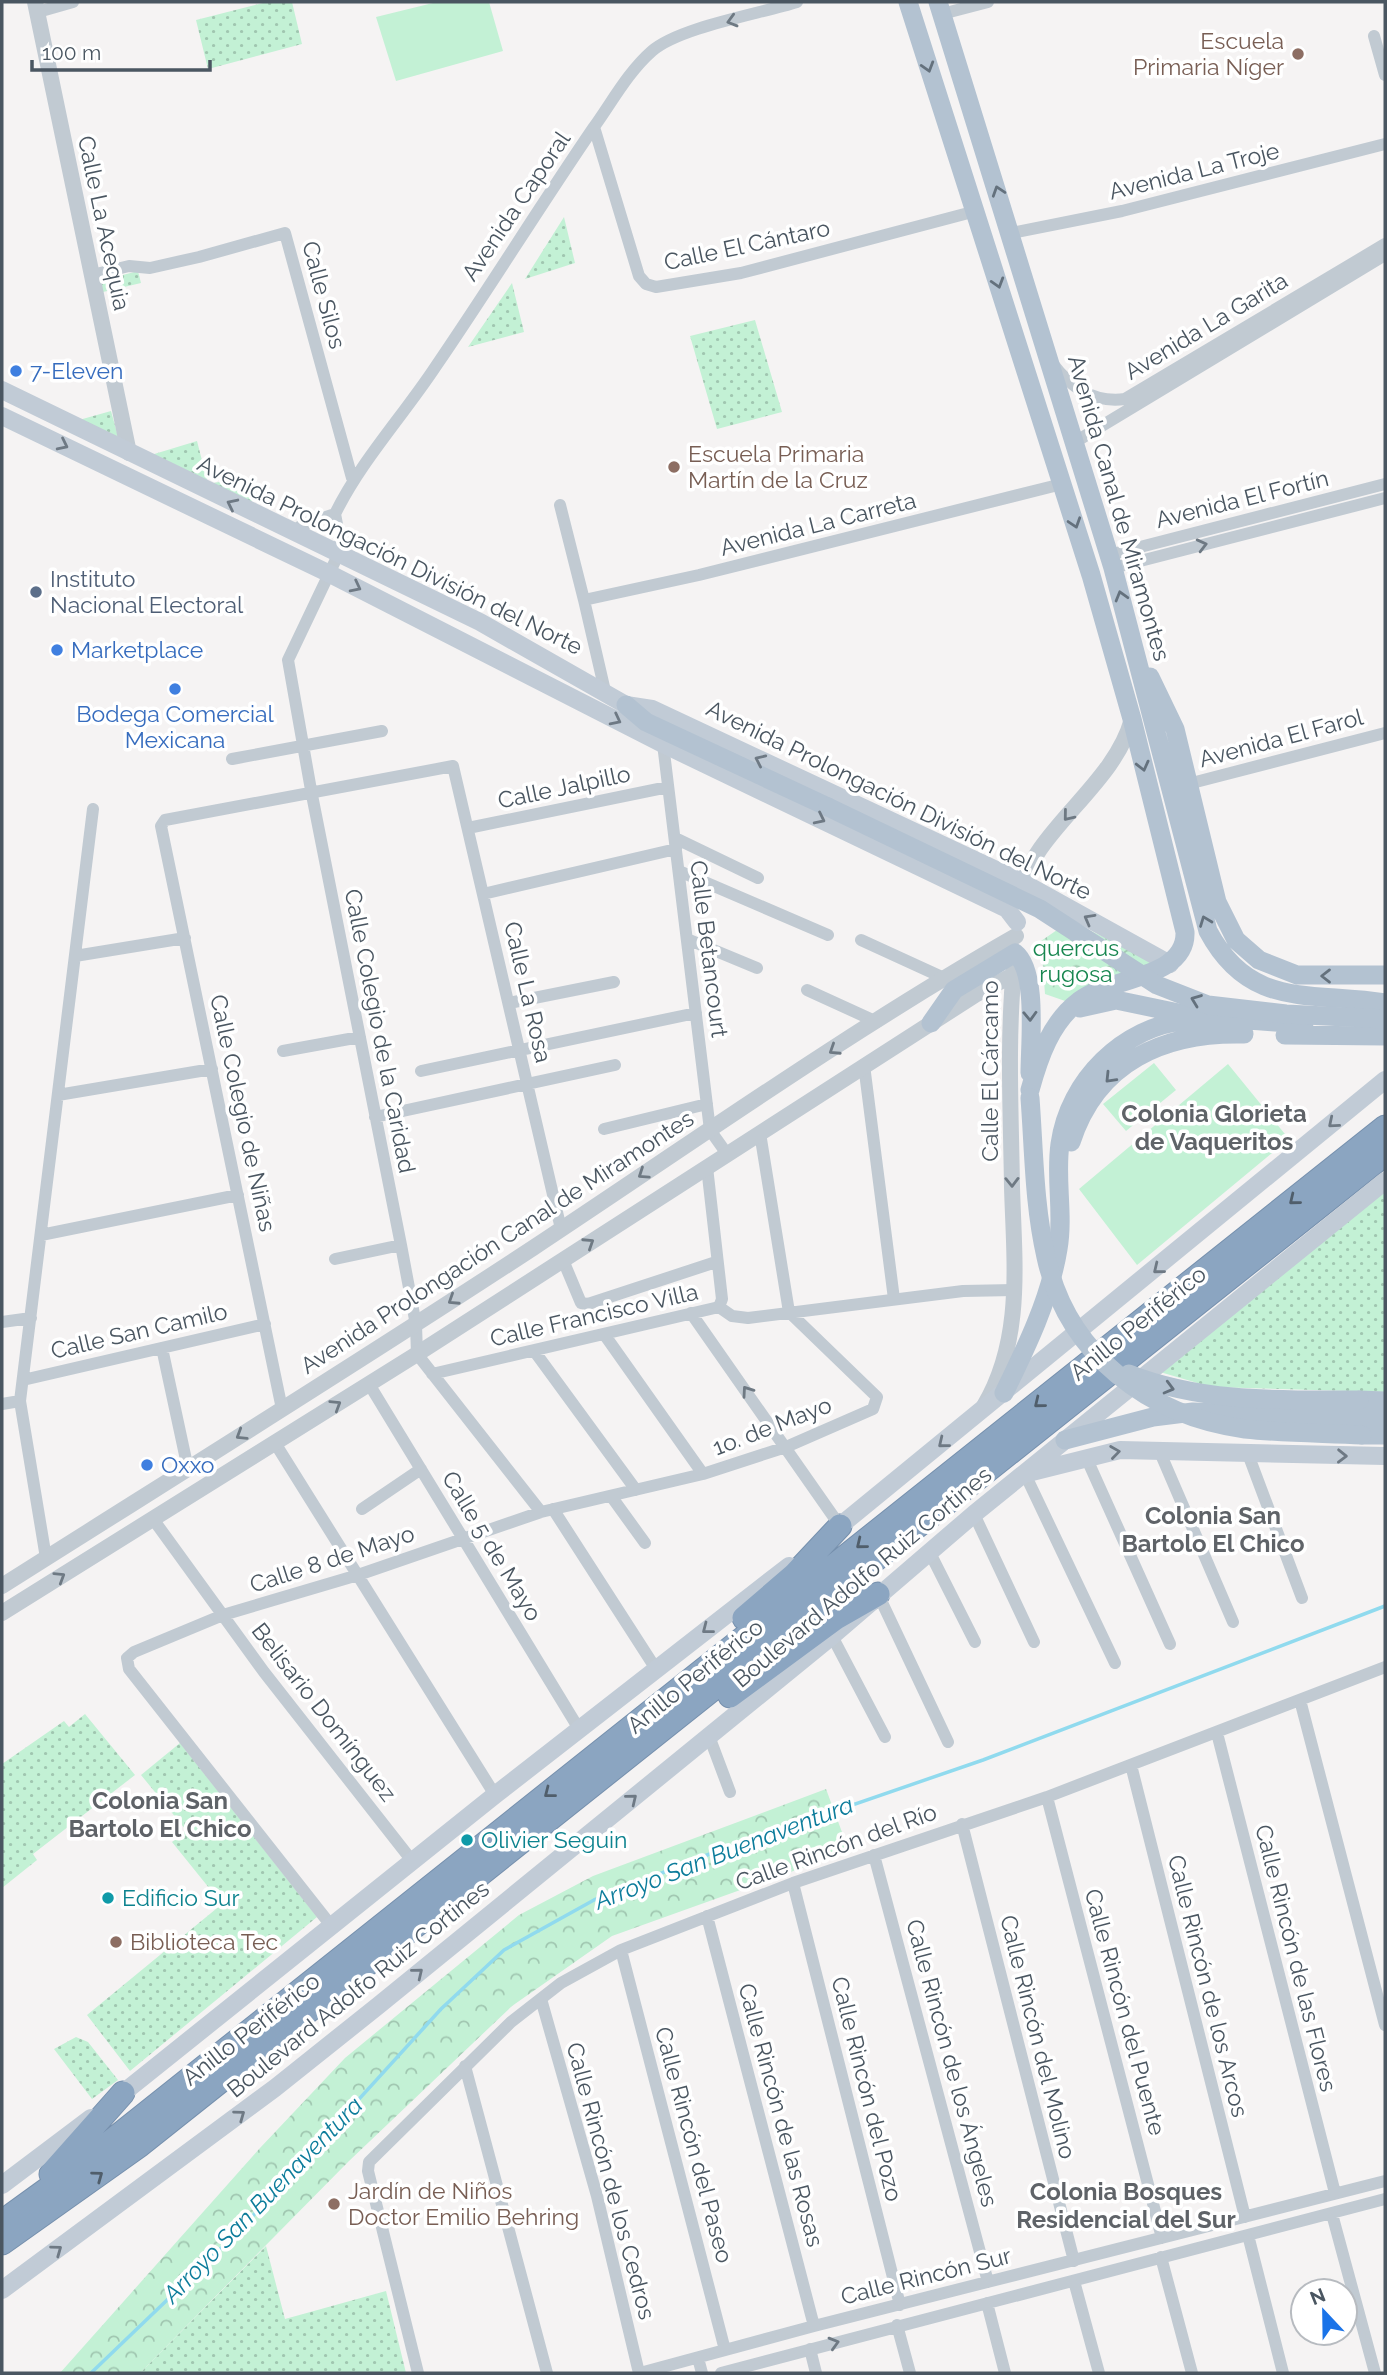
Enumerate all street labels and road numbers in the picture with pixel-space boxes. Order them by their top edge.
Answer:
street label: Avenida Caporal [456,125,576,286]
street label: Calle La Acequia [73,133,136,313]
street label: Avenida La Troje [1106,136,1282,205]
street label: Calle El Cántaro [662,214,832,275]
street label: Calle Silos [297,238,352,352]
street label: Avenida La Garita [1119,266,1292,385]
street label: Avenida Canal de Miramontes [1063,352,1176,664]
street label: Avenida Prolongación División del Norte [193,449,587,660]
street label: Avenida El Fortín [1153,464,1331,533]
street label: Avenida La Carreta [717,486,919,561]
street label: Avenida Prolongación División del Norte [702,694,1096,905]
street label: Avenida El Farol [1196,702,1367,772]
street label: Calle Jalpillo [495,759,633,814]
street label: Calle Betancourt [685,859,734,1039]
street label: Calle Colegio de la Caridad [340,886,421,1175]
street label: Calle La Rosa [499,919,558,1065]
street label: Calle El Cárcamo [976,980,1003,1162]
street label: Calle Colegio de Niñas [205,992,282,1234]
street label: Avenida Prolongación Canal de Miramontes [295,1104,698,1379]
street label: Anillo Periférico [1064,1260,1211,1386]
street label: Calle Francisco Villa [487,1277,700,1352]
street label: Calle San Camilo [48,1297,230,1364]
street label: 1o. de Mayo [709,1391,835,1461]
street label: Boulevard Adolfo Ruiz Cortines [727,1461,996,1693]
street label: Calle 5 de Mayo [437,1466,548,1626]
street label: Calle 8 de Mayo [246,1519,417,1598]
street label: Anillo Periférico [621,1613,768,1739]
street label: Belisario Domínguez [246,1617,402,1806]
street label: Calle Rincón del Río [732,1798,940,1895]
street label: Calle Rincón de las Flores [1250,1822,1343,2094]
street label: Calle Rincón de los Arcos [1163,1852,1254,2120]
street label: Boulevard Adolfo Ruiz Cortines [221,1875,494,2103]
street label: Calle Rincón del Puente [1080,1886,1171,2138]
street label: Calle Rincón del Molino [995,1912,1082,2162]
street label: Calle Rincón de los Ángeles [901,1916,1004,2210]
street label: Anillo Periférico [177,1967,325,2091]
street label: Calle Rincón del Pozo [827,1974,908,2204]
street label: Calle Rincón de las Rosas [733,1980,830,2249]
street label: Calle Rincón del Paseo [650,2024,739,2266]
street label: Calle Rincón de los Cedros [561,2039,661,2322]
street label: Calle Rincón Sur [838,2241,1014,2310]

